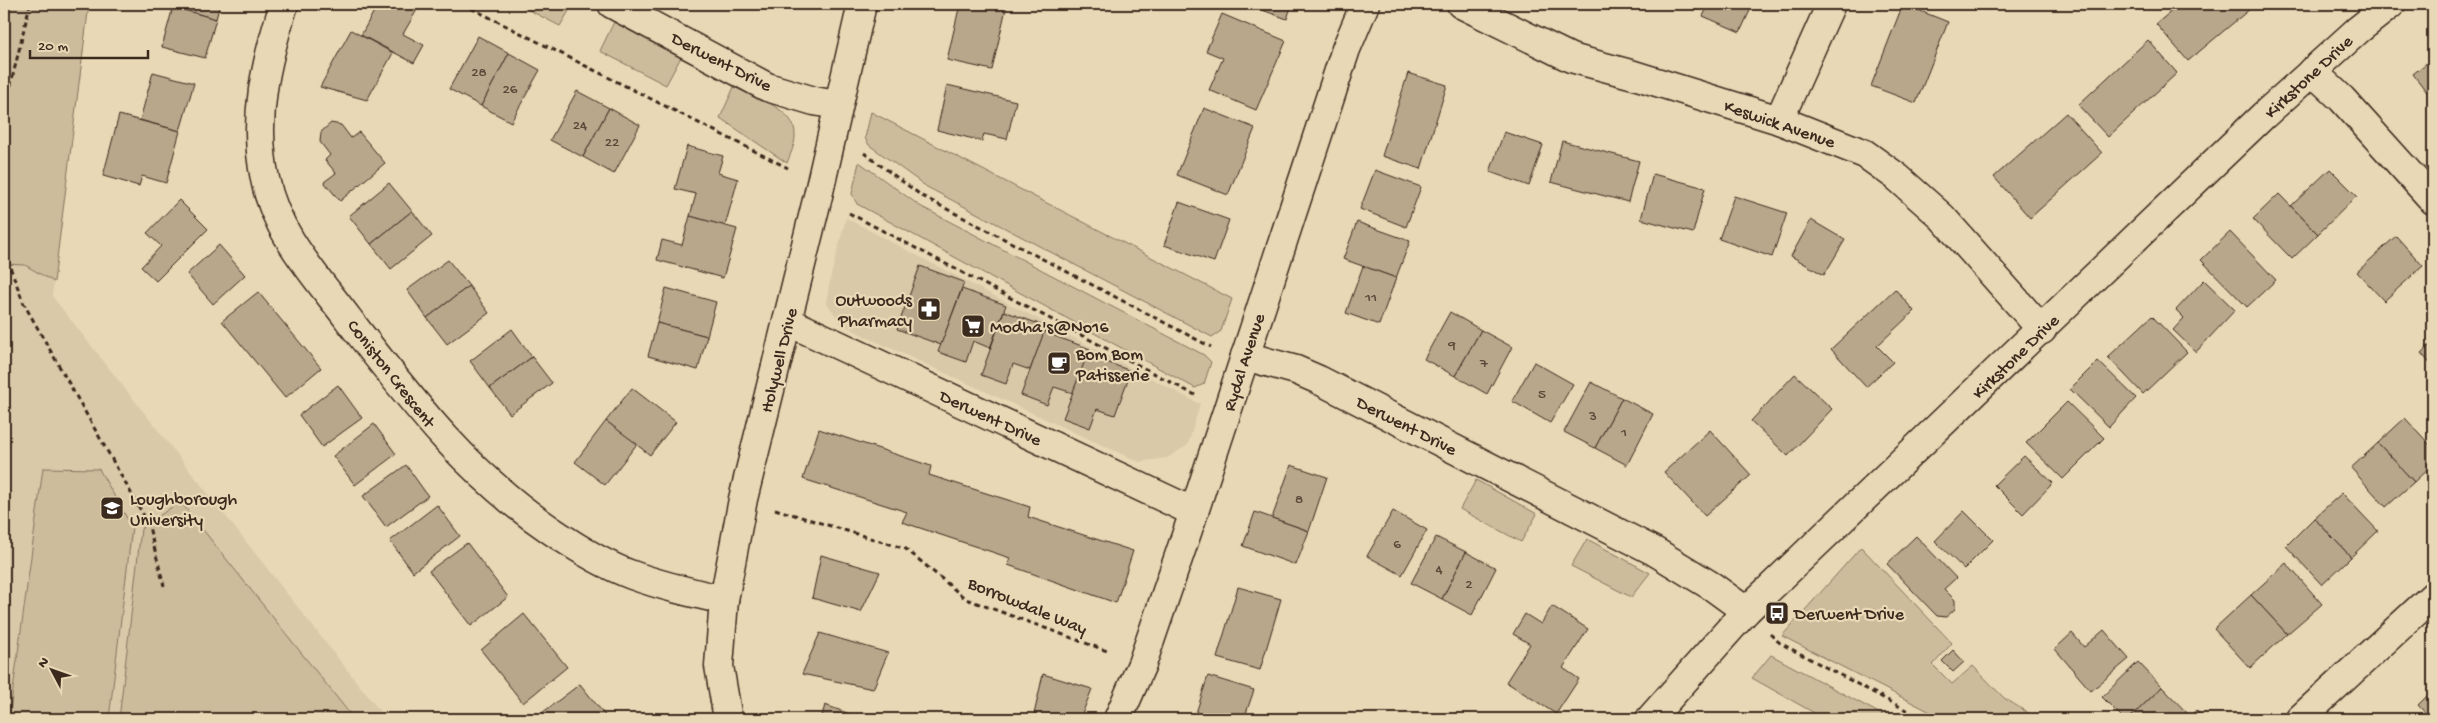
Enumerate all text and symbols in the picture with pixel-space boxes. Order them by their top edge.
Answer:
scale bar [30,28,148,60]
street label: Derwent Drive [666,28,775,98]
street label: Kirkstone Drive [2261,31,2359,124]
text: 20 m [38,38,68,56]
house number: 28 [471,64,487,82]
house number: 26 [503,81,518,99]
street label: Keswick Avenue [1721,97,1838,154]
house number: 24 [573,117,587,135]
house number: 22 [605,134,619,152]
house number: 11 [1364,289,1377,307]
place label: Outwoods Pharmacy [836,291,913,333]
pharmacy icon: Outwoods Pharmacy [916,296,942,322]
street label: Holywell Drive [757,305,804,415]
street label: Rydal Avenue [1220,311,1271,414]
street label: Kirkstone Drive [1969,311,2065,405]
supermarket icon: Modha's@No16 [960,313,986,339]
street label: Coniston Crescent [341,316,440,434]
place label: Modha's@No16 [990,318,1109,339]
house number: 9 [1447,337,1456,355]
place label: Bom Bom Patisserie [1075,345,1150,387]
cafe icon: Bom Bom Patisserie [1046,350,1072,376]
house number: 7 [1479,355,1489,373]
street label: Derwent Drive [935,386,1045,452]
house number: 5 [1538,386,1546,404]
street label: Derwent Drive [1351,392,1460,462]
house number: 3 [1588,408,1597,426]
house number: 1 [1620,424,1627,442]
place label: Loughborough University [130,490,238,532]
house number: 8 [1295,491,1303,509]
school or university icon: Loughborough University [99,495,125,521]
house number: 6 [1393,536,1401,554]
house number: 4 [1435,561,1443,579]
street label: Borrowdale Way [963,573,1090,641]
house number: 2 [1465,576,1473,594]
bus stop icon: Derwent Drive [1764,600,1790,626]
place label: Derwent Drive [1793,605,1905,626]
north arrow [28,646,78,696]
text: N [35,654,53,672]

